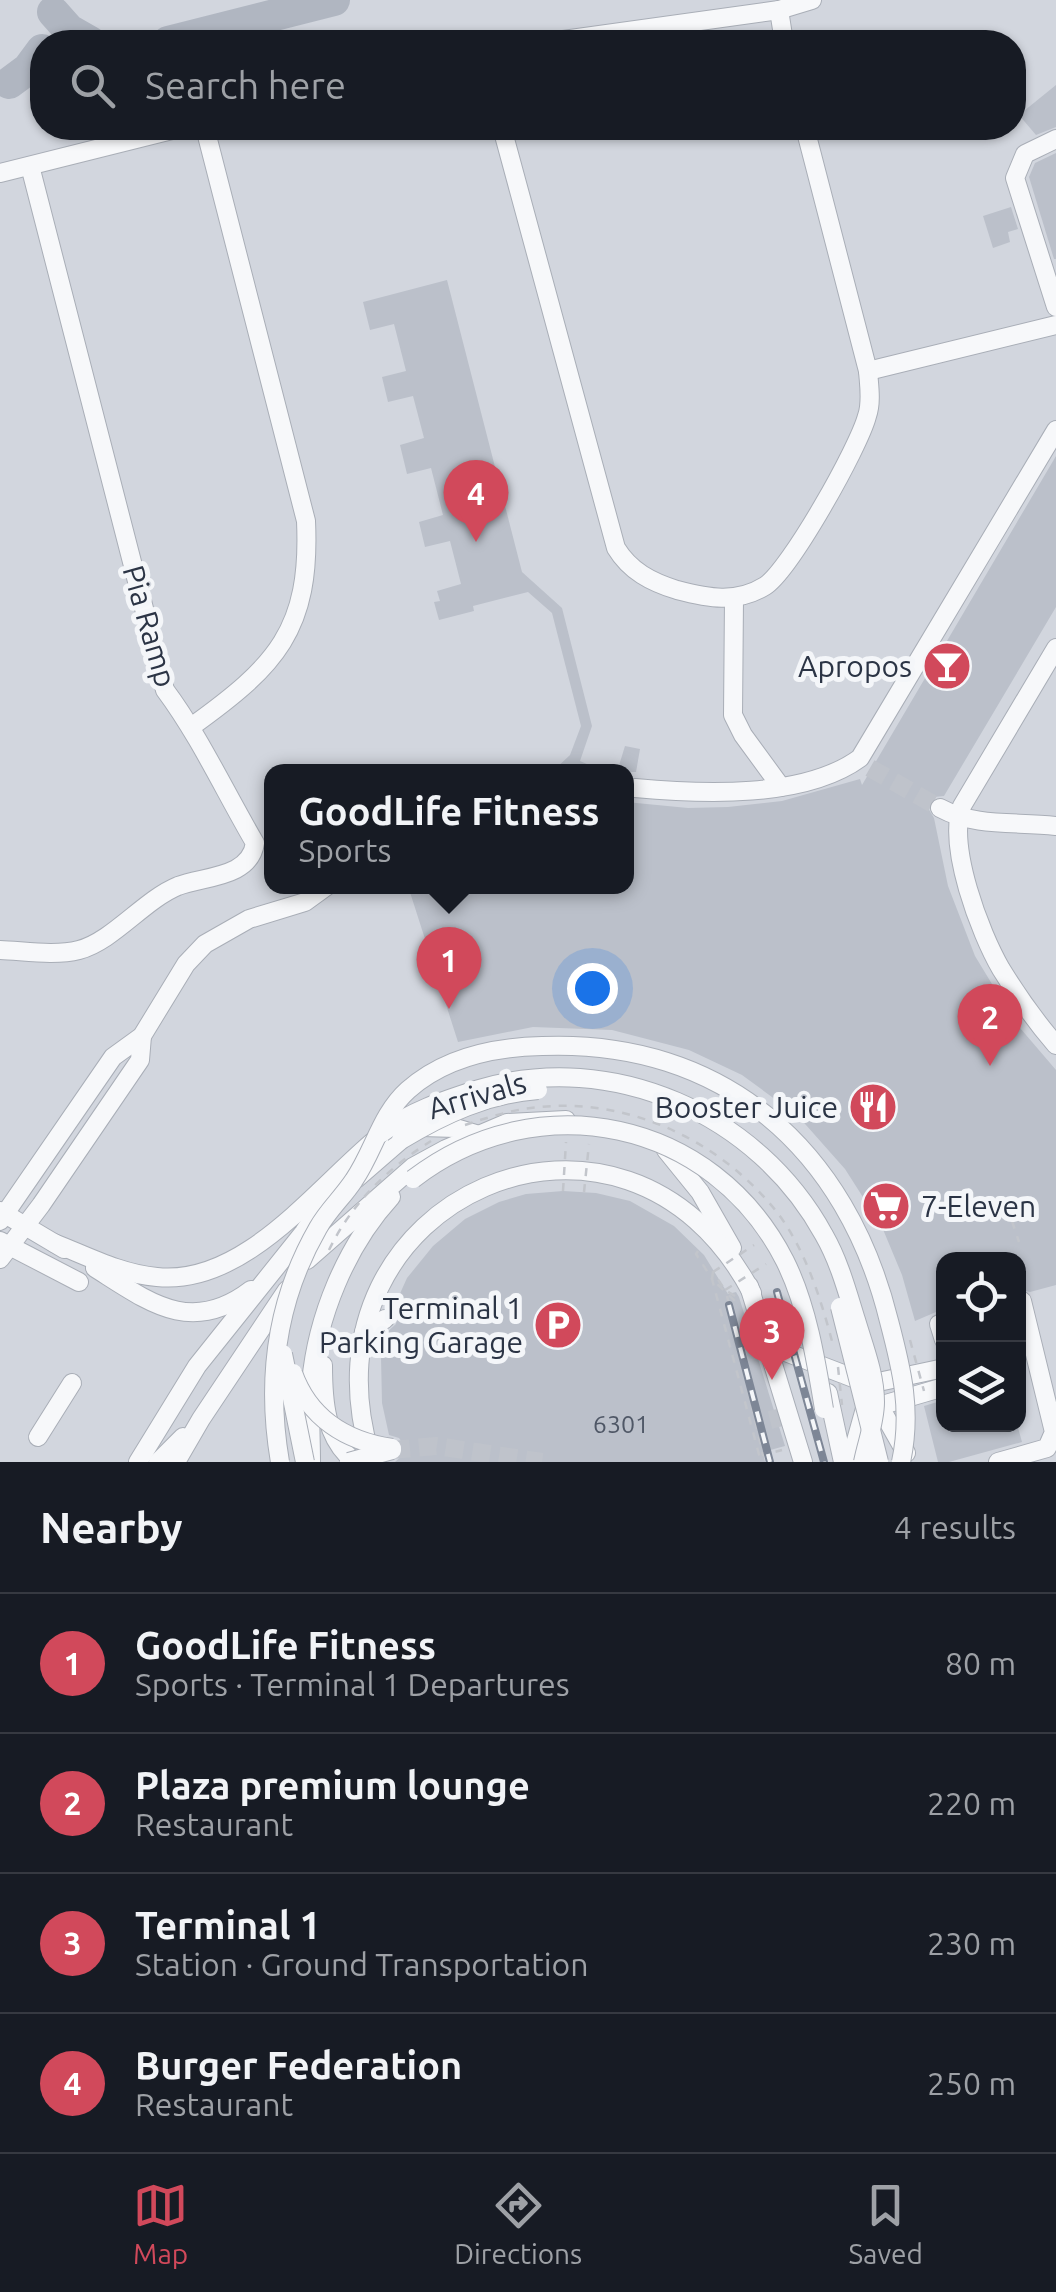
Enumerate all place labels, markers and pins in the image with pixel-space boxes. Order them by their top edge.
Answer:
pin: 4 [444,460,508,542]
bar icon: Apropos [921,640,973,692]
place label: Apropos [798,649,912,683]
pin: 1 [416,926,482,1009]
pin: 2 [958,984,1022,1066]
restaurant icon: Booster Juice [847,1081,899,1133]
place label: Booster Juice [655,1090,838,1124]
supermarket icon: 7-Eleven [860,1180,912,1232]
place label: 7-Eleven [921,1189,1036,1223]
place label: Terminal 1 Parking Garage [319,1291,523,1359]
pin: 3 [740,1298,804,1380]
parking icon: Terminal 1 Parking Garage [532,1299,584,1351]

